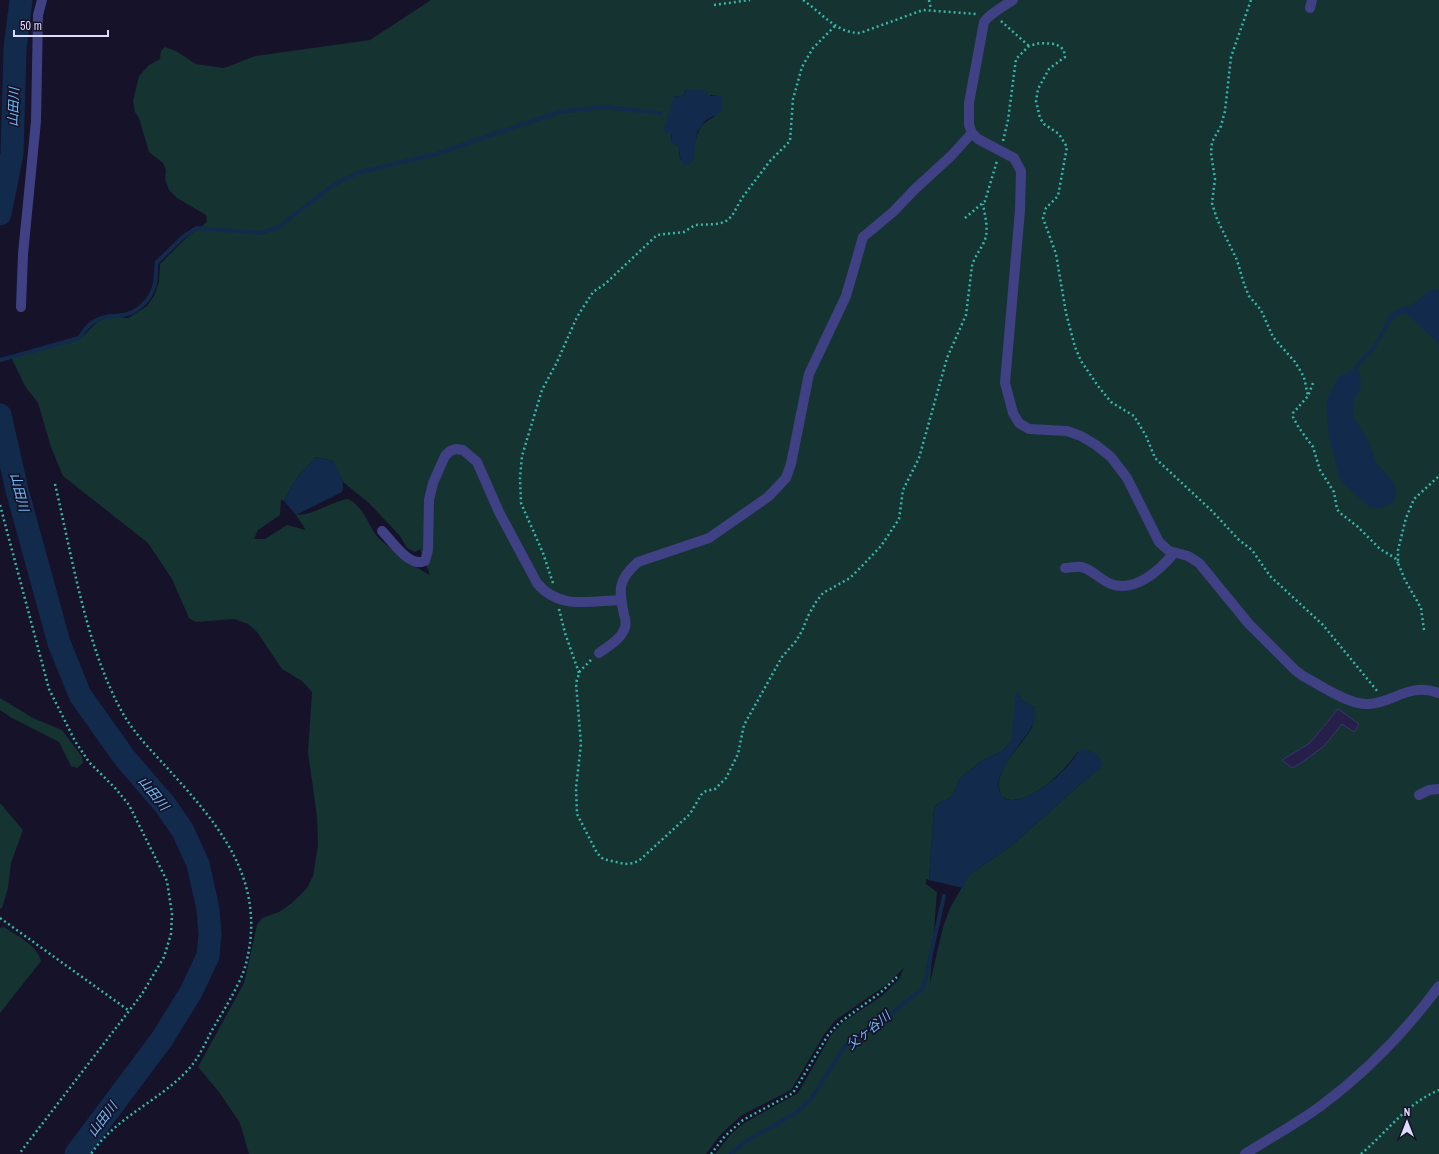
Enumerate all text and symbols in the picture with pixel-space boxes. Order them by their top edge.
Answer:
scale bar [14,12,108,38]
text: 50 m [20,18,42,34]
water label: 山田川 [4,85,23,127]
water label: 山田川 [7,471,33,515]
water label: 山田川 [135,773,174,815]
water label: 父ヶ谷川 [843,1006,895,1053]
water label: 山田川 [84,1097,122,1140]
north arrow [1387,1102,1427,1142]
text: N [1404,1105,1410,1119]

